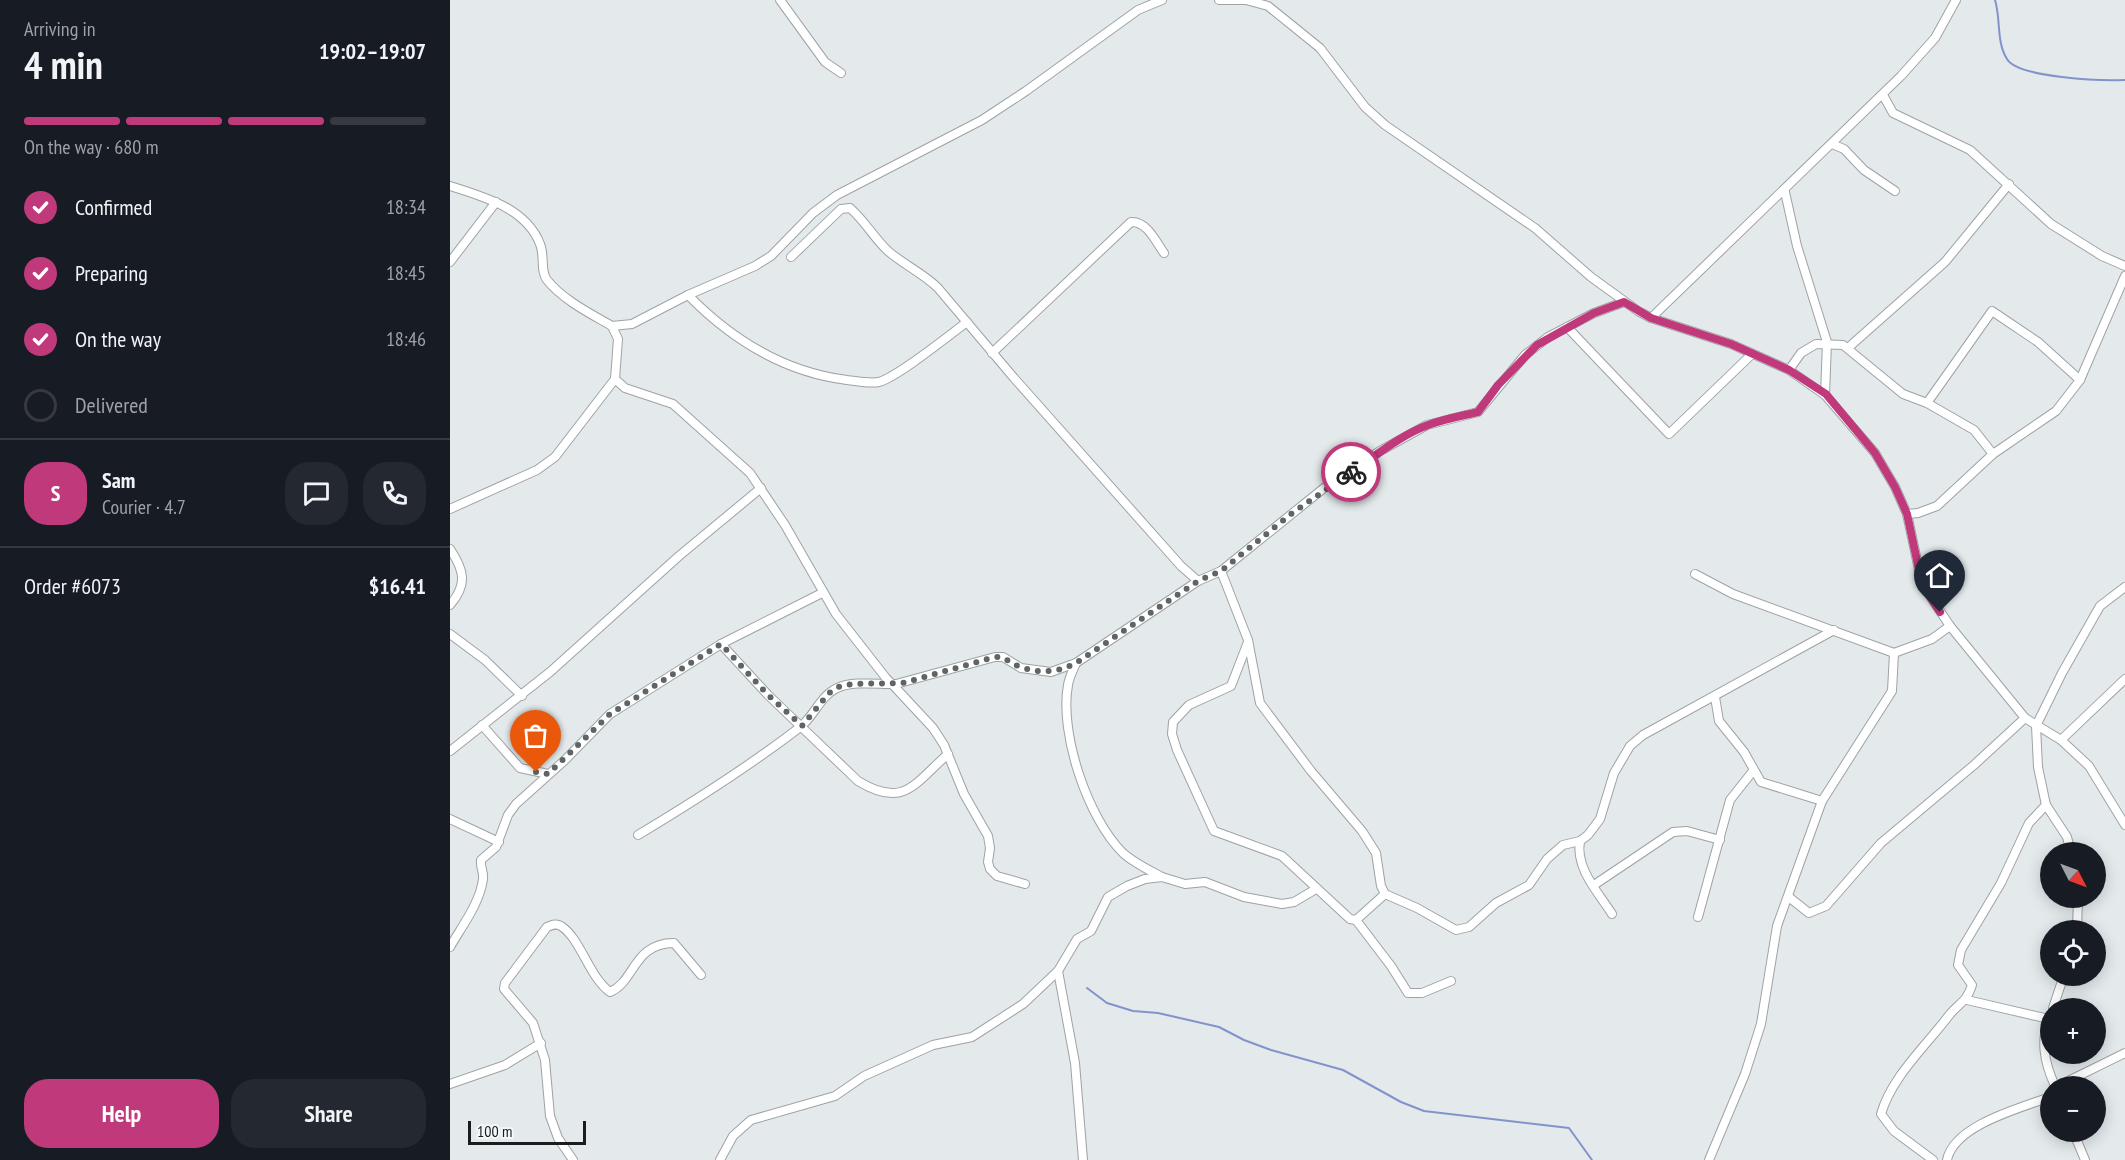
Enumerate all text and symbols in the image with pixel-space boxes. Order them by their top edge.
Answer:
text: Arriving in [24,16,96,42]
text: 19:02–19:07 [319,37,426,65]
text: 4 min [24,39,103,90]
text: On the way · 680 m [24,134,159,160]
icon: check [24,191,57,224]
text: Confirmed [75,193,152,221]
text: 18:34 [386,194,426,220]
icon: check [24,257,57,290]
text: Preparing [75,259,148,287]
text: 18:45 [386,260,426,286]
icon: check [24,323,57,356]
text: On the way [75,325,161,353]
text: 18:46 [386,326,426,352]
text: Delivered [75,391,148,419]
courier [1321,442,1381,502]
icon: bike [1335,456,1368,489]
button: chat [285,462,348,525]
button: phone [363,462,426,525]
text: Sam [102,466,135,494]
text: S [51,479,60,507]
text: Courier · 4.7 [102,494,186,520]
pin [1914,550,1965,612]
icon: home [1923,559,1956,592]
text: Order #6073 [24,572,121,600]
text: $16.41 [369,572,426,600]
pin [510,710,561,772]
icon: bag [519,719,552,752]
north arrow [2040,842,2106,908]
map controls [2040,842,2106,1142]
button: locate [2040,920,2106,986]
button: + [2040,998,2106,1064]
button: − [2040,1076,2106,1142]
button: Help [24,1079,219,1148]
button: Share [231,1079,426,1148]
scale bar [468,1118,586,1146]
text: 100 m [477,1121,512,1141]

